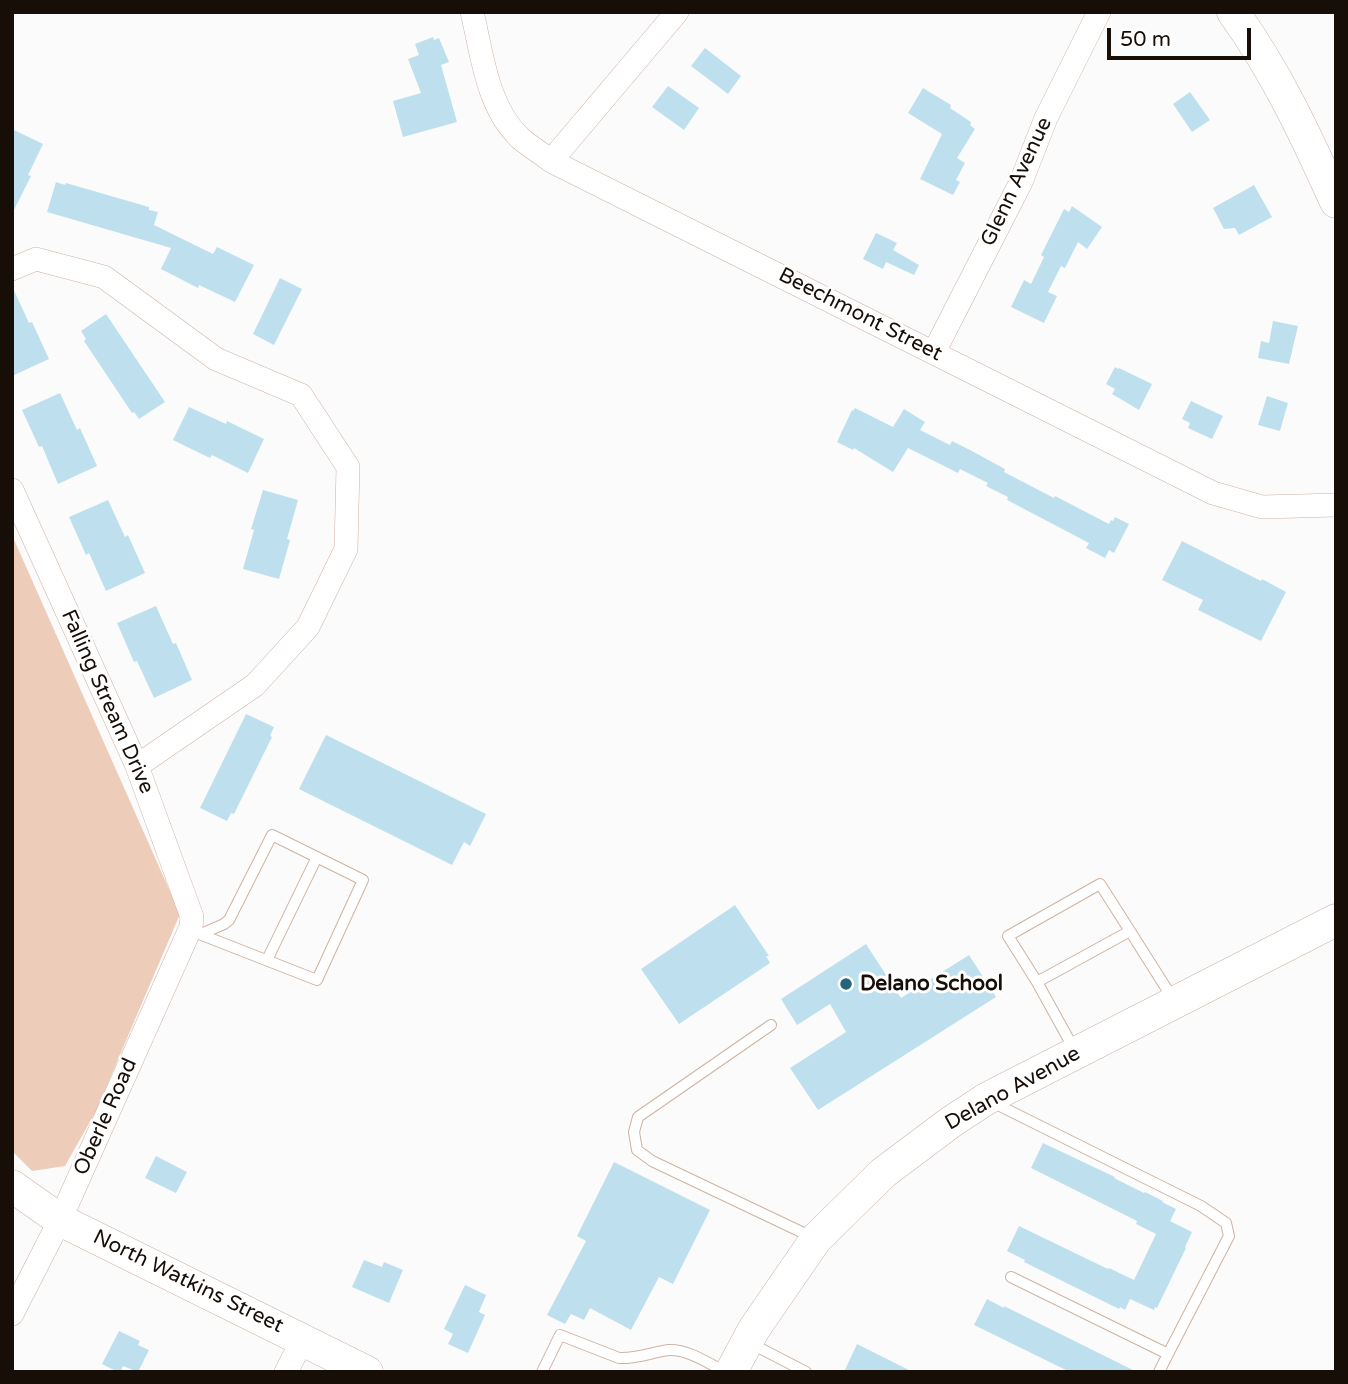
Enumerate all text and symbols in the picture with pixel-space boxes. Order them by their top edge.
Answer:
scale bar [1110,14,1254,58]
text: 50 m [1120,27,1171,52]
street label: Glenn Avenue [976,114,1058,250]
street label: Beechmont Street [774,263,946,367]
street label: Falling Stream Drive [55,606,159,798]
place label: Delano School [860,971,1003,997]
marker: Delano School [838,976,854,992]
street label: Delano Avenue [941,1042,1085,1136]
street label: Oberle Road [69,1055,143,1179]
street label: North Watkins Street [89,1225,287,1339]

